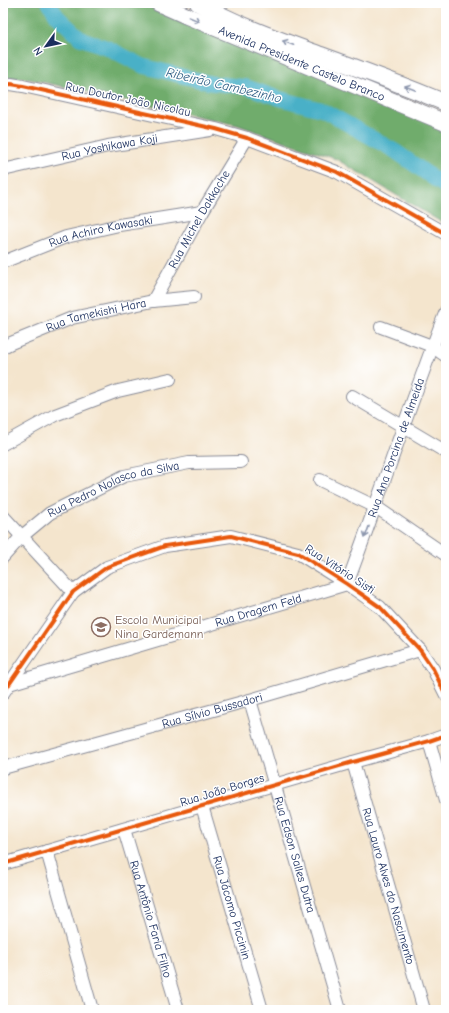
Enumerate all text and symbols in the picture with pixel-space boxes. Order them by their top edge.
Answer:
one-way arrow [187,16,199,23]
street label: Avenida Presidente Castelo Branco [217,23,387,104]
north arrow [26,26,66,66]
one-way arrow [283,38,295,46]
text: N [31,45,45,58]
water label: Ribeirão Cambezinho [165,64,283,106]
street label: Rua Doutor João Nicolau [64,79,192,119]
one-way arrow [404,84,416,92]
street label: Rua Yoshikawa Koji [60,131,159,163]
street label: Rua Michel Dakkache [165,168,233,271]
street label: Rua Achiro Kawasaki [47,213,154,250]
street label: Rua Tamekishi Hara [44,296,148,335]
street label: Rua Ana Porcina de Almeida [365,376,427,519]
street label: Rua Pedro Nolasco da Silva [45,458,180,520]
one-way arrow [362,526,370,538]
street label: Rua Vitório Sisti [302,541,378,597]
street label: Rua Dragem Feld [213,591,303,630]
place label: Escola Municipal Nina Gardemann [115,613,203,641]
school or university icon: Escola Municipal Nina Gardemann [90,616,112,638]
street label: Rua Sílvio Bussadori [160,690,264,731]
street label: Rua João Borges [178,771,266,809]
street label: Rua Edson Salles Dutra [271,795,318,914]
street label: Rua Lauro Alves do Nascimento [359,806,418,966]
street label: Rua Jácomo Piccinin [210,854,254,961]
street label: Rua Antônio Faria Filho [127,859,175,979]

